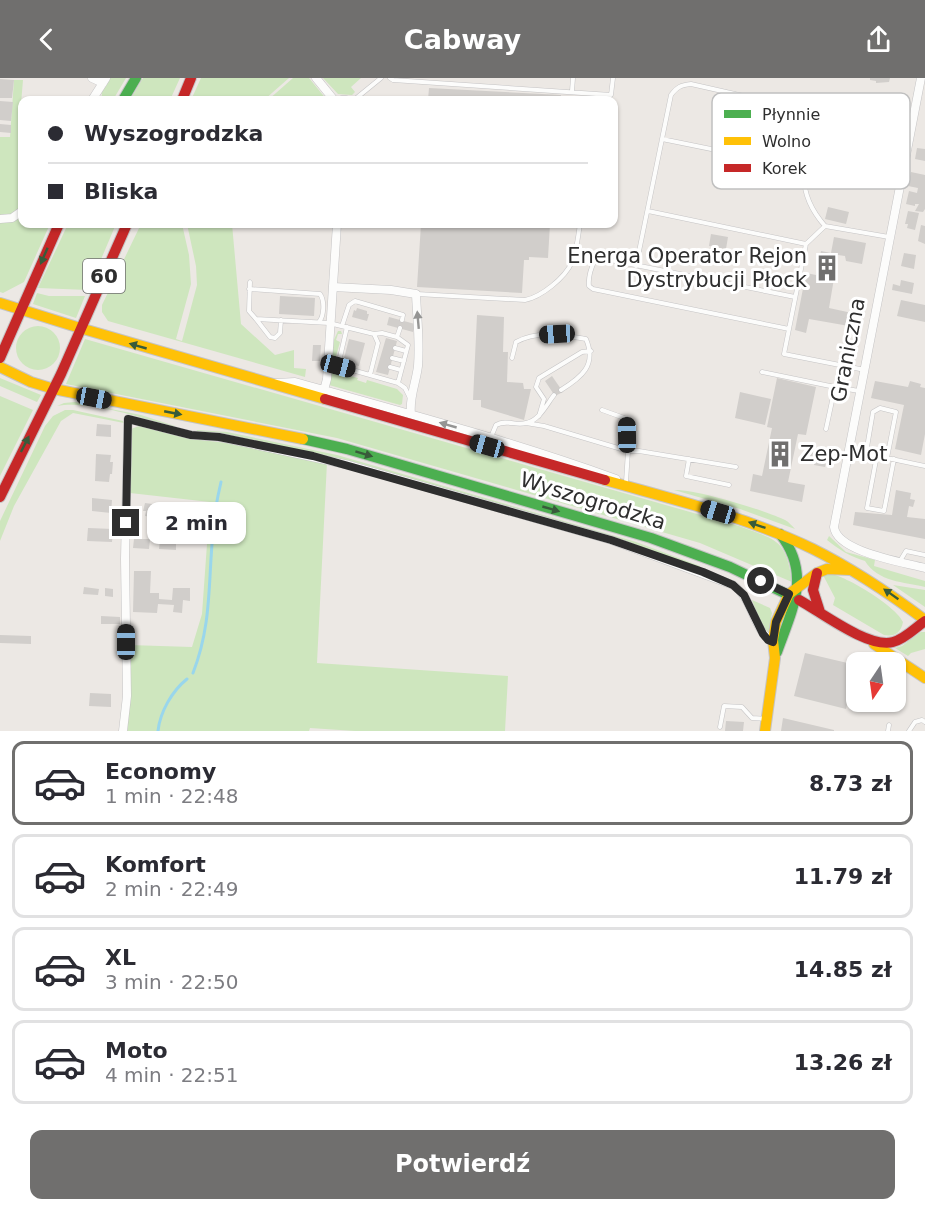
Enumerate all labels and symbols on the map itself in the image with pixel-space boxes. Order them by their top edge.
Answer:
legend [712,93,910,189]
text: Płynnie [762,105,820,124]
text: Wolno [762,132,811,151]
text: Korek [762,159,808,178]
place label: Energa Operator Rejon Dystrybucji Płock [567,244,808,292]
one-way arrow [39,247,49,265]
building icon: Energa Operator Rejon Dystrybucji Płock [812,253,842,283]
road number: 60 [83,259,125,293]
street label: Graniczna [826,296,870,404]
one-way arrow [413,311,423,330]
car [539,324,575,344]
one-way arrow [129,341,147,350]
car [318,353,358,379]
car [75,386,113,410]
one-way arrow [164,409,183,418]
car [618,417,636,453]
one-way arrow [439,420,457,429]
car [467,432,507,460]
one-way arrow [21,436,30,453]
building icon: Zep-Mot [765,439,795,469]
place label: Zep-Mot [800,442,887,466]
one-way arrow [355,450,373,459]
street label: Wyszogrodzka [517,467,669,535]
car [698,498,738,526]
callout: 2 min [147,502,246,544]
one-way arrow [542,505,560,514]
route end [112,509,139,536]
one-way arrow [748,520,766,530]
route start [747,567,774,594]
one-way arrow [884,588,900,600]
car [117,624,135,660]
north arrow [846,652,906,712]

